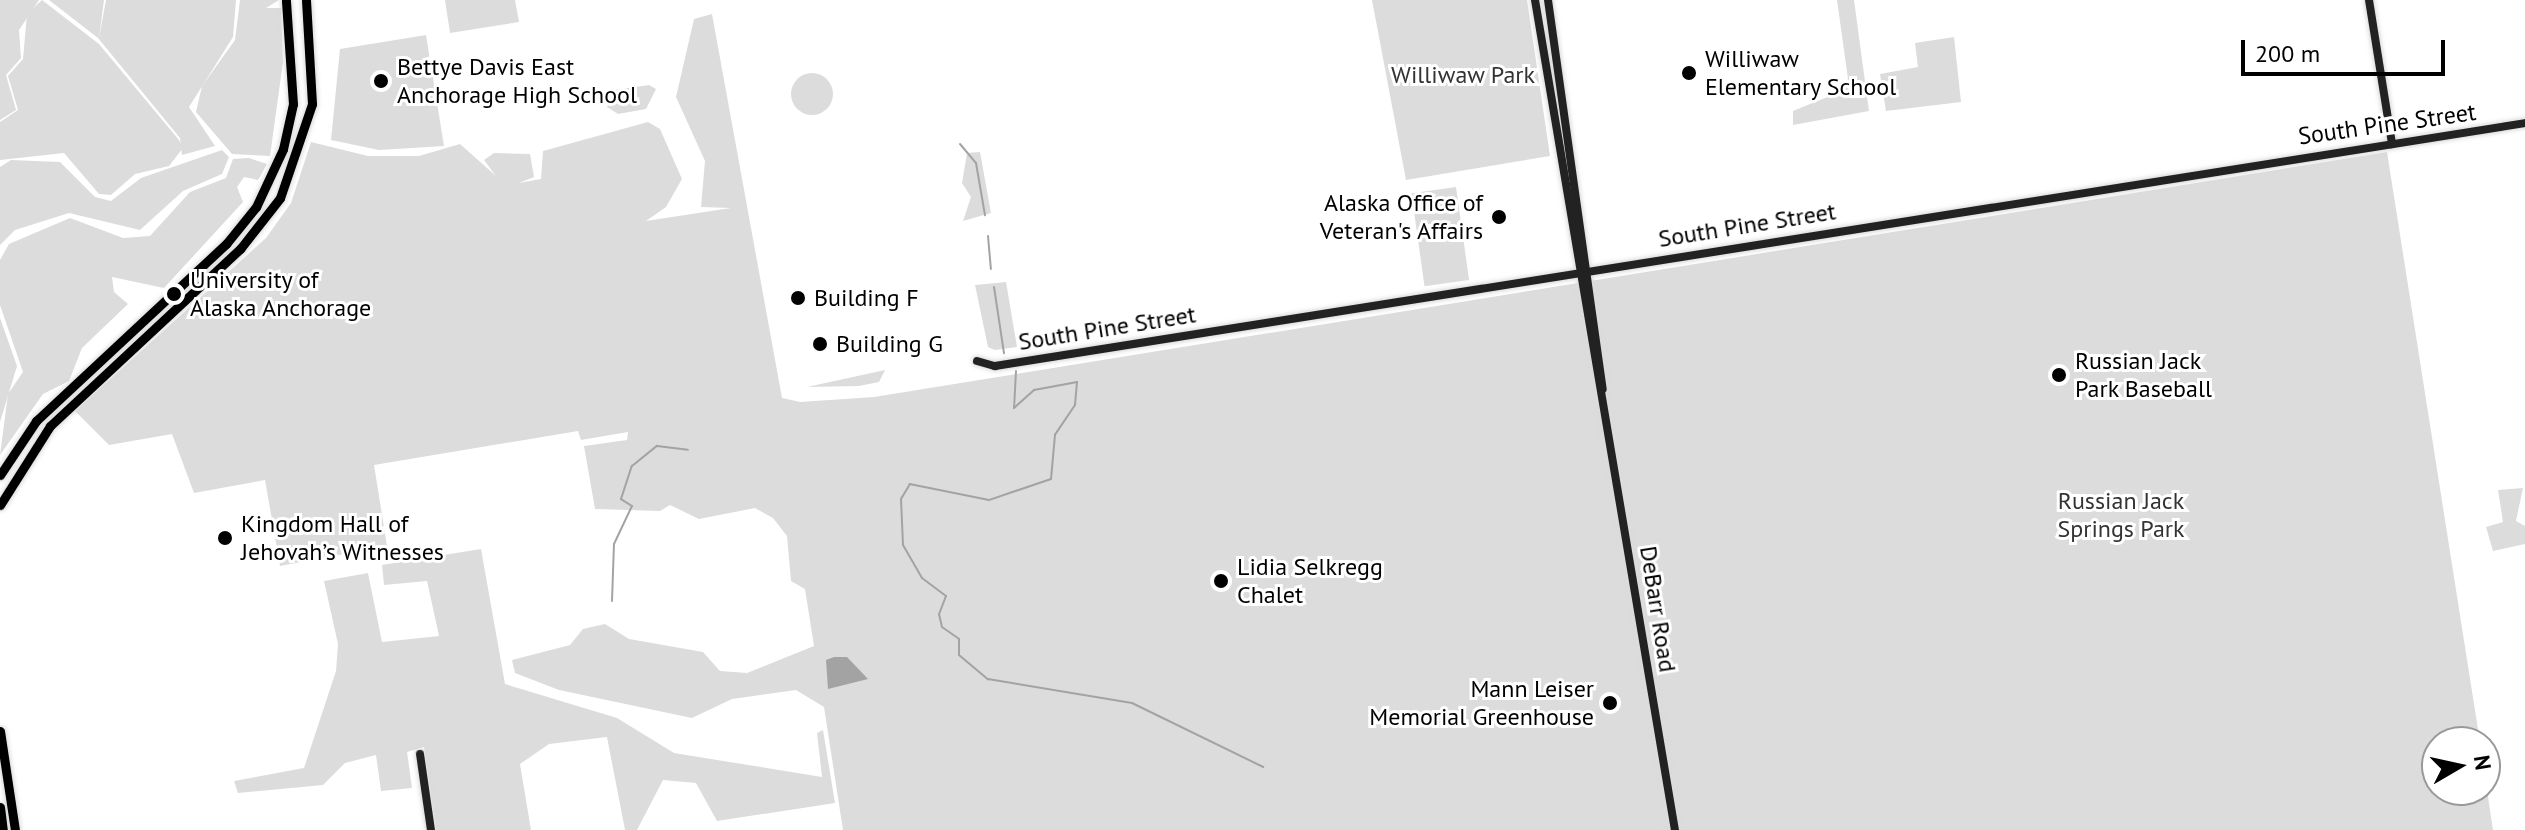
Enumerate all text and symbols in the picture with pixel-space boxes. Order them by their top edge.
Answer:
scale bar [2245,24,2449,74]
text: 200 m [2255,38,2320,69]
place label: Williwaw Elementary School [1705,45,1897,101]
place label: Bettye Davis East Anchorage High School [397,53,637,109]
park label: Williwaw Park [1391,61,1535,89]
marker: Williwaw Elementary School [1680,64,1698,82]
marker: Bettye Davis East Anchorage High School [372,72,390,90]
street label: South Pine Street [2296,97,2478,151]
place label: Alaska Office of Veteran's Affairs [1319,189,1483,245]
street label: South Pine Street [1656,197,1838,253]
marker: Alaska Office of Veteran's Affairs [1490,208,1508,226]
place label: University of Alaska Anchorage [190,266,372,322]
place label: Building F [814,284,919,312]
marker: University of Alaska Anchorage [165,285,183,303]
marker: Building F [789,289,807,307]
street label: South Pine Street [1016,300,1198,356]
place label: Building G [836,330,943,358]
marker: Building G [811,335,829,353]
place label: Russian Jack Park Baseball [2075,347,2213,403]
marker: Russian Jack Park Baseball [2050,366,2068,384]
park label: Russian Jack Springs Park [2058,487,2184,543]
place label: Kingdom Hall of Jehovah’s Witnesses [241,510,444,566]
marker: Kingdom Hall of Jehovah’s Witnesses [216,529,234,547]
street label: DeBarr Road [1634,544,1682,674]
place label: Lidia Selkregg Chalet [1237,553,1383,609]
marker: Lidia Selkregg Chalet [1212,572,1230,590]
place label: Mann Leiser Memorial Greenhouse [1369,675,1594,731]
marker: Mann Leiser Memorial Greenhouse [1601,694,1619,712]
north arrow [2421,726,2501,806]
text: N [2468,753,2498,772]

